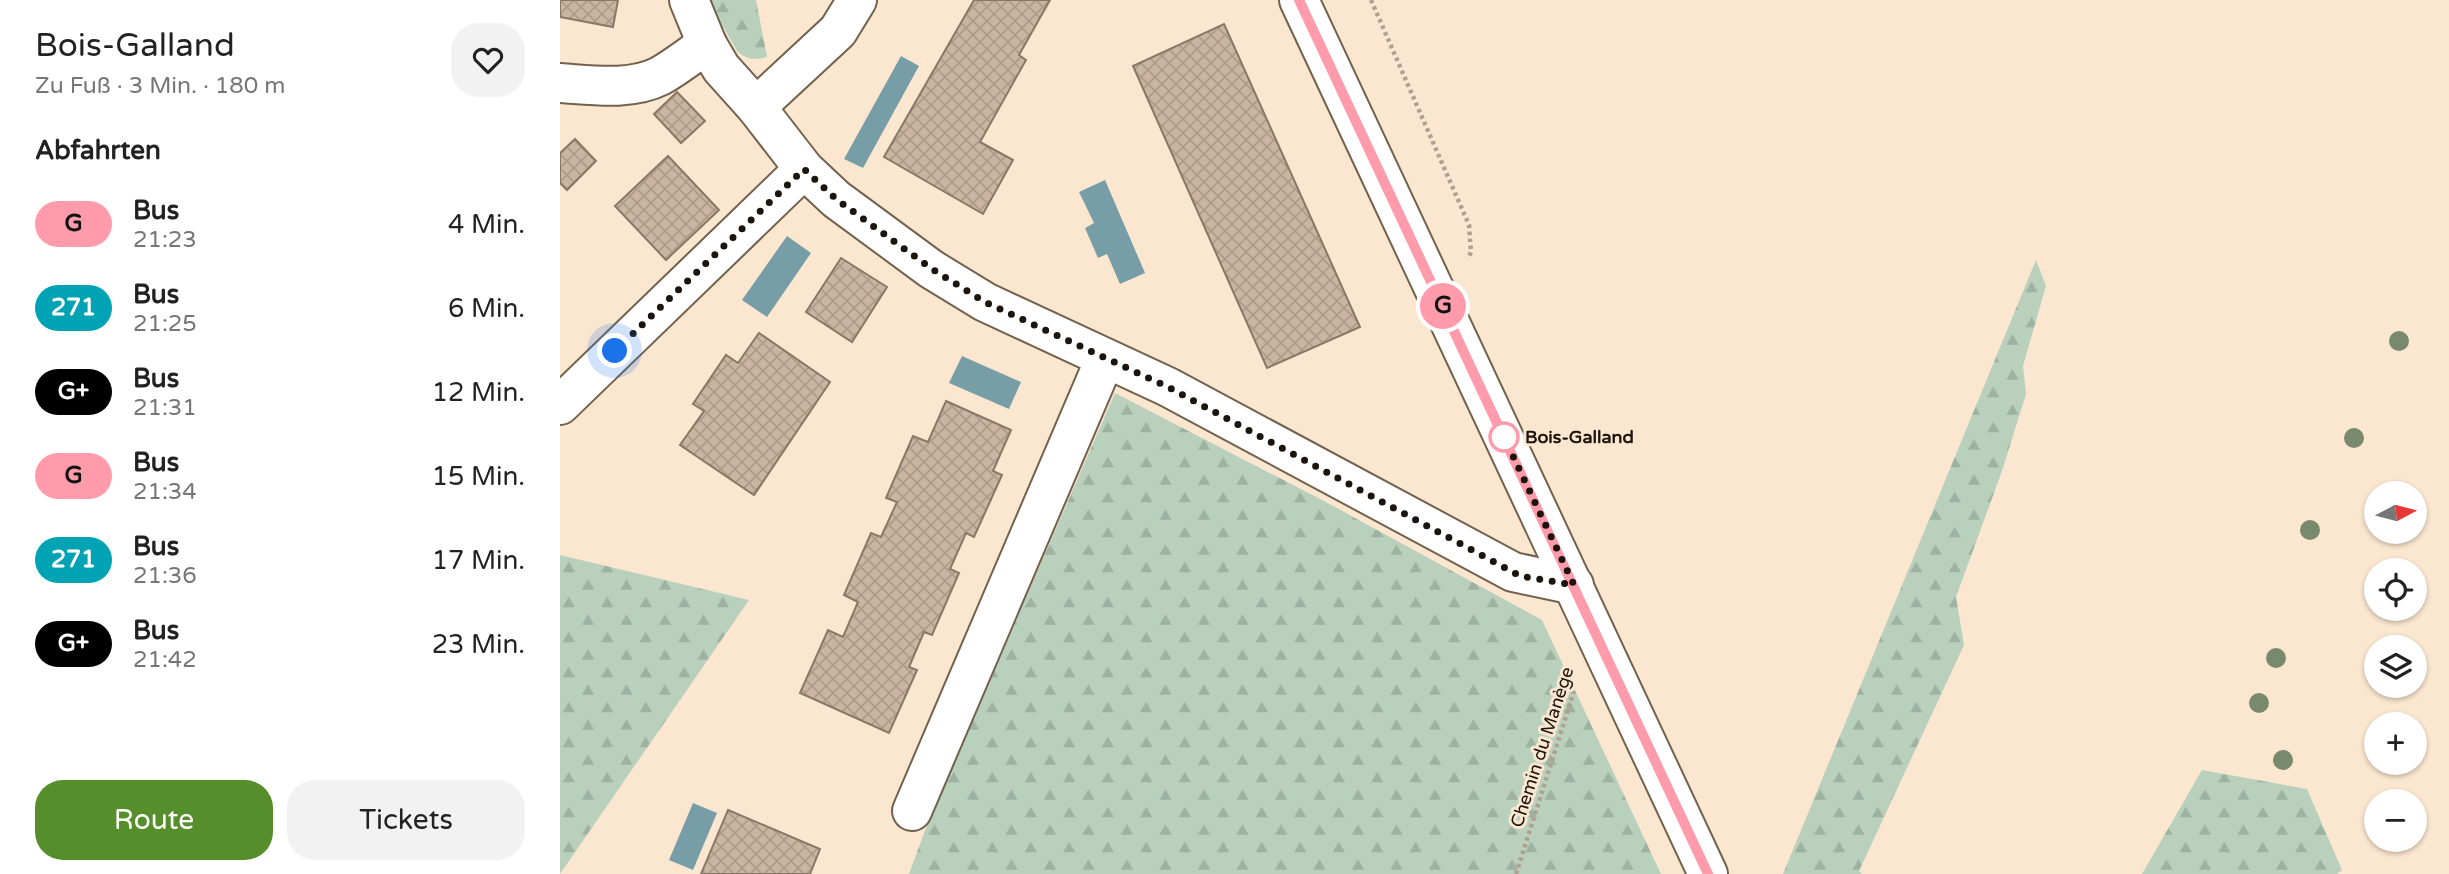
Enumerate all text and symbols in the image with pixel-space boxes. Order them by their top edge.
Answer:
button: heart [451,23,525,97]
text: Bois-Galland [35,26,235,65]
text: Zu Fuß · 3 Min. · 180 m [35,72,285,100]
text: Abfahrten [35,135,161,166]
text: Bus [133,195,179,226]
text: G [64,209,83,238]
text: 4 Min. [448,209,525,240]
text: 21:23 [133,226,197,254]
text: Bus [133,279,179,310]
line badge: G [1420,283,1466,329]
text: G [1434,291,1452,320]
text: 271 [51,293,96,322]
text: 6 Min. [448,293,525,324]
text: 21:25 [133,310,197,338]
your location [597,333,632,368]
text: Bus [133,363,179,394]
text: G+ [58,377,89,406]
text: 12 Min. [432,377,525,408]
text: 21:31 [133,394,197,422]
marker: Bois-Galland [1489,422,1519,452]
place label: Bois-Galland [1525,426,1634,448]
text: Bus [133,447,179,478]
text: G [64,461,83,490]
text: 15 Min. [432,461,525,492]
text: 21:34 [133,478,197,506]
north arrow [2364,481,2427,544]
map controls [2364,481,2427,852]
text: Bus [133,531,179,562]
text: 271 [51,545,96,574]
text: 17 Min. [432,545,525,576]
button: locate [2364,558,2427,621]
text: 21:36 [133,562,197,590]
text: Bus [133,615,179,646]
text: G+ [58,629,89,658]
text: 23 Min. [432,629,525,660]
button: layers [2364,635,2427,698]
text: 21:42 [133,646,197,674]
street label: Chemin du Manège [1506,664,1578,830]
button: + [2364,712,2427,775]
button: Route [35,780,273,860]
button: Tickets [287,780,525,860]
button: − [2364,789,2427,852]

